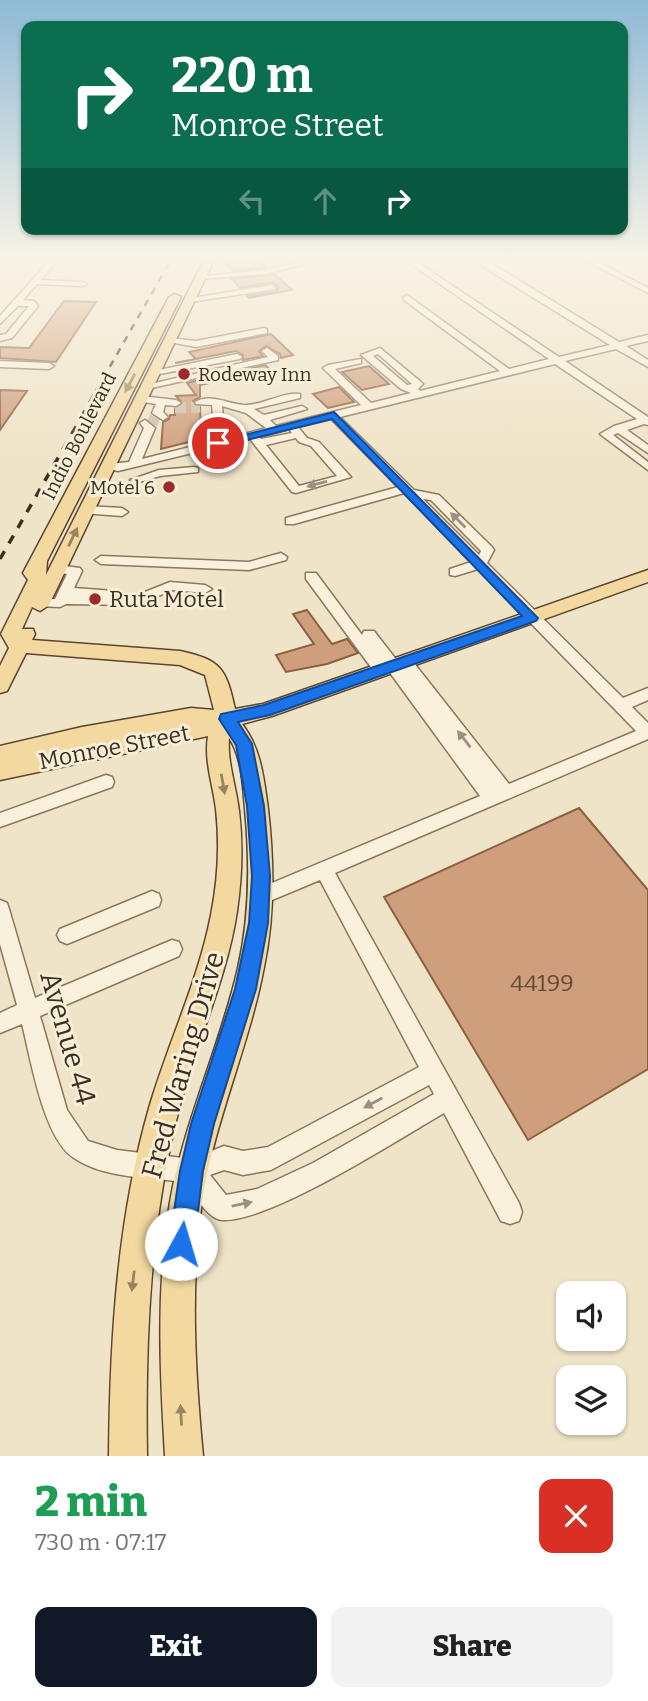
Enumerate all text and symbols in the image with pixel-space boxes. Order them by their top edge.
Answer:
text: 220 m [171,46,313,105]
icon: right [56,49,147,140]
text: Monroe Street [171,106,384,144]
icon: left [233,182,271,220]
icon: ahead [306,182,344,220]
icon: right [379,182,417,220]
place label: Rodeway Inn [198,363,312,386]
marker: Rodeway Inn [176,366,192,382]
street label: Indio Boulevard [37,368,121,504]
one-way arrow [124,374,136,393]
pin [188,413,248,473]
icon: arrive [199,424,237,462]
place label: Motel 6 [90,476,155,499]
marker: Motel 6 [161,479,177,495]
one-way arrow [306,479,328,490]
one-way arrow [450,512,467,529]
one-way arrow [68,527,79,547]
place label: Ruta Motel [109,585,224,613]
marker: Ruta Motel [87,591,103,607]
street label: Monroe Street [36,719,192,775]
one-way arrow [457,730,472,748]
one-way arrow [218,773,229,795]
street label: Fred Waring Drive [135,948,231,1182]
street label: Avenue 44 [33,968,103,1108]
house number: 44199 [510,969,574,997]
one-way arrow [363,1097,383,1109]
one-way arrow [231,1198,253,1209]
position arrow [144,1207,218,1281]
one-way arrow [127,1270,138,1292]
map controls [556,1281,626,1435]
button: sound [556,1281,626,1351]
button: layers [556,1365,626,1435]
one-way arrow [175,1404,186,1426]
text: 2 min [35,1477,147,1527]
button: close [539,1479,613,1553]
text: 730 m · 07:17 [35,1528,166,1556]
button: Exit [35,1607,317,1687]
button: Share [331,1607,613,1687]

